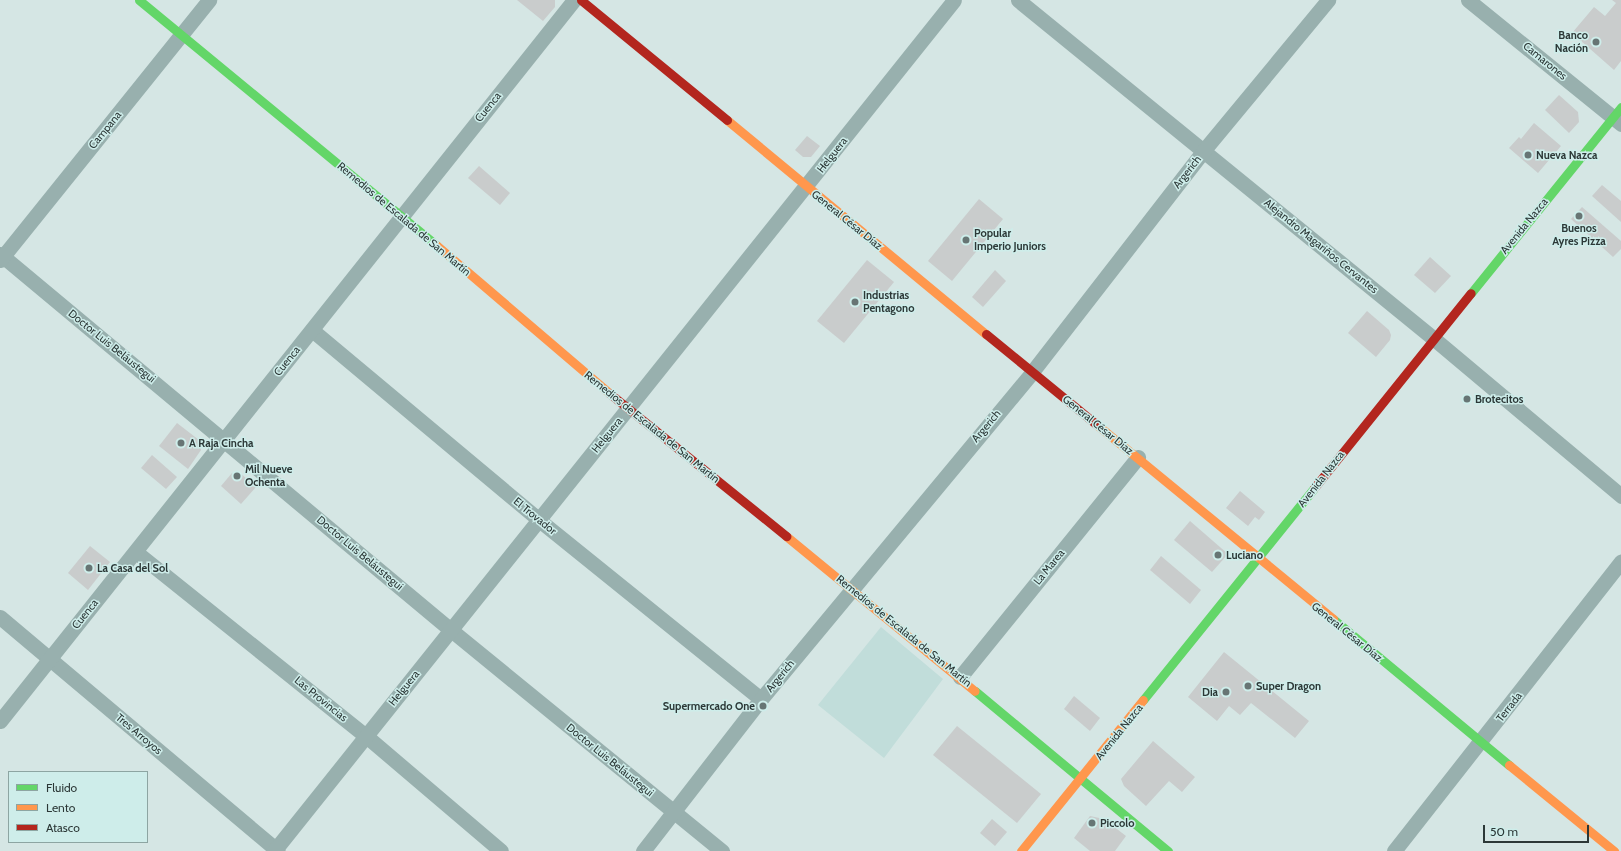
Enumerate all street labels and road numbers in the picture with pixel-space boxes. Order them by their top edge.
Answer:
street label: Camarones [1520,39,1570,83]
street label: Cuenca [472,89,504,125]
street label: Campana [86,109,124,151]
street label: Helguera [814,135,850,175]
street label: Argerich [1170,153,1204,191]
street label: Remedios de Escalada de San Martín [335,159,473,279]
street label: General César Díaz [809,187,885,253]
street label: Avenida Nazca [1497,195,1551,257]
street label: Alejandro Magariños Cervantes [1261,196,1381,296]
street label: Doctor Luis Beláustegui [66,307,158,385]
street label: Cuenca [271,343,303,379]
street label: Remedios de Escalada de San Martín [582,368,722,486]
street label: General César Díaz [1060,392,1136,458]
street label: Argerich [969,407,1003,445]
street label: Helguera [589,415,625,455]
street label: Avenida Nazca [1295,448,1347,510]
street label: El Trovador [511,495,559,537]
street label: Doctor Luis Beláustegui [314,513,406,593]
street label: La Marea [1031,547,1067,587]
street label: Remedios de Escalada de San Martín [834,572,974,690]
street label: Cuenca [69,596,101,632]
street label: General César Díaz [1309,599,1385,665]
street label: Argerich [763,657,797,695]
street label: Helguera [386,668,422,708]
street label: Las Provincias [292,674,350,724]
street label: Terrada [1493,689,1525,725]
street label: Avenida Nazca [1092,701,1146,763]
street label: Tres Arroyos [113,711,165,757]
street label: Doctor Luis Beláustegui [564,721,656,799]

